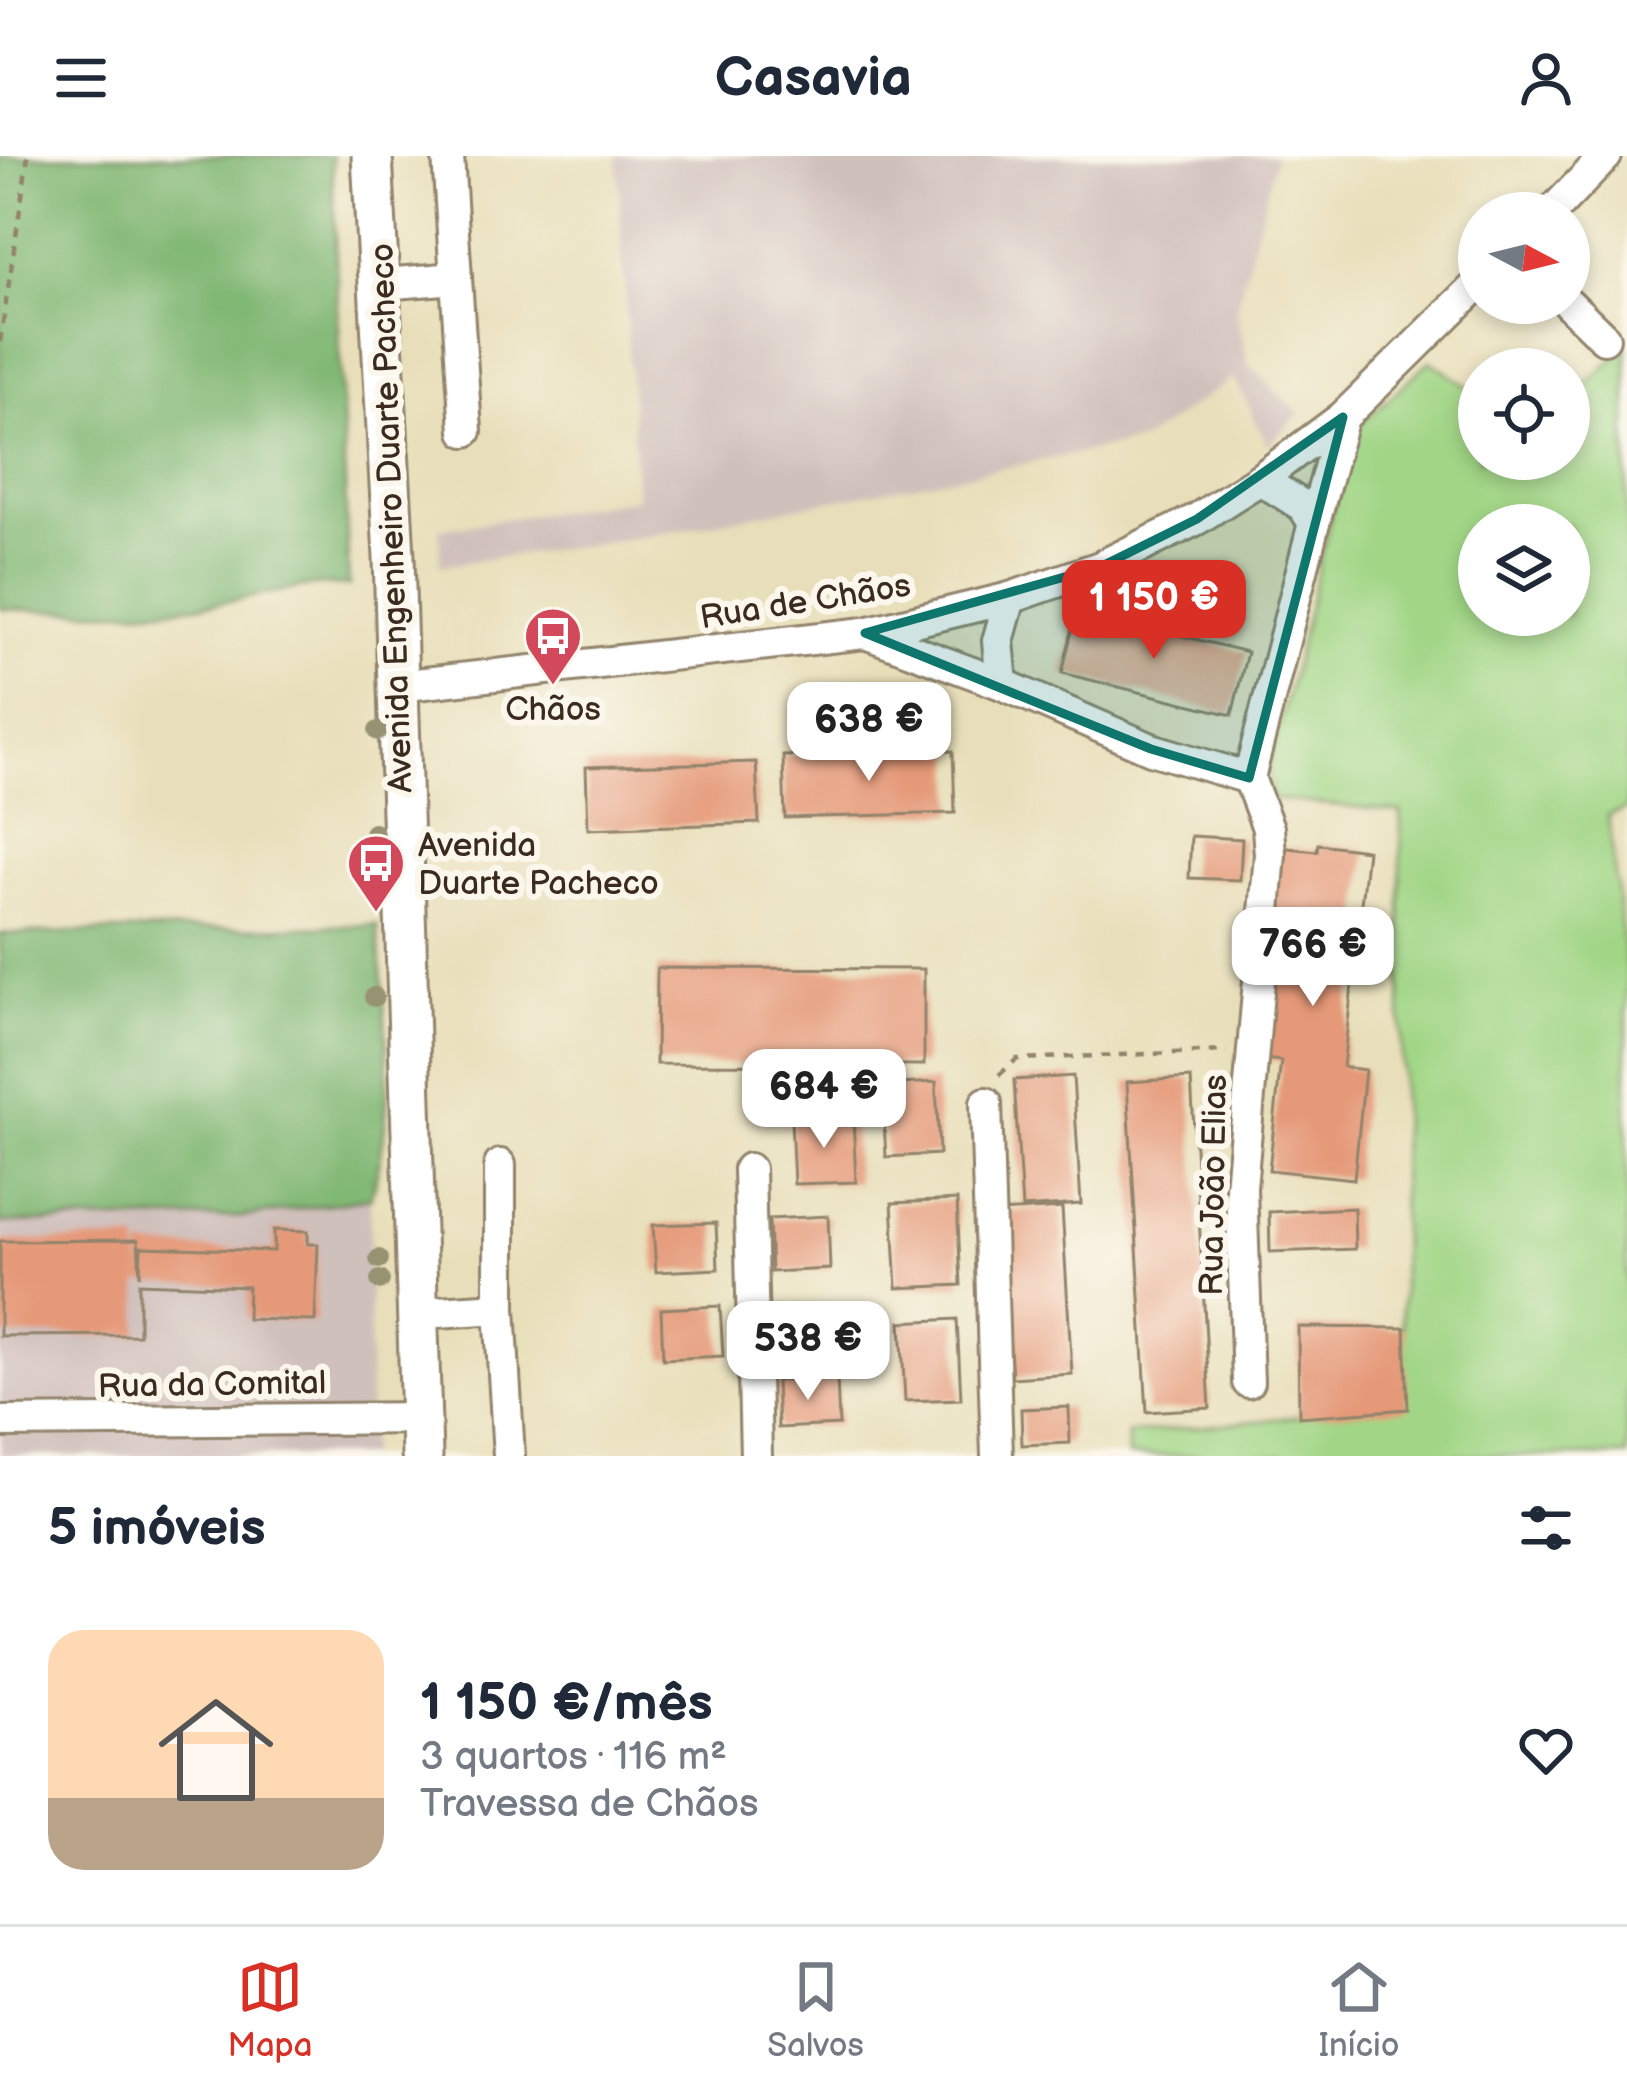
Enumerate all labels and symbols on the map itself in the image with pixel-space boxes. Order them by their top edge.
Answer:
north arrow [1458,192,1590,324]
street label: Avenida Engenheiro Duarte Pacheco [362,242,422,793]
pin: 1 150 € [1043,560,1265,662]
street label: Rua de Chãos [697,566,913,638]
bus stop icon: Chãos [522,605,584,687]
pin: 638 € [785,682,953,784]
place label: Chãos [505,690,601,730]
place label: Avenida Duarte Pacheco [418,826,659,904]
bus stop icon: Avenida Duarte Pacheco [345,832,407,914]
pin: 766 € [1229,907,1397,1009]
pin: 684 € [740,1049,908,1151]
street label: Rua João Elias [1192,1074,1236,1296]
pin: 538 € [724,1301,892,1403]
street label: Rua da Comital [98,1363,327,1407]

